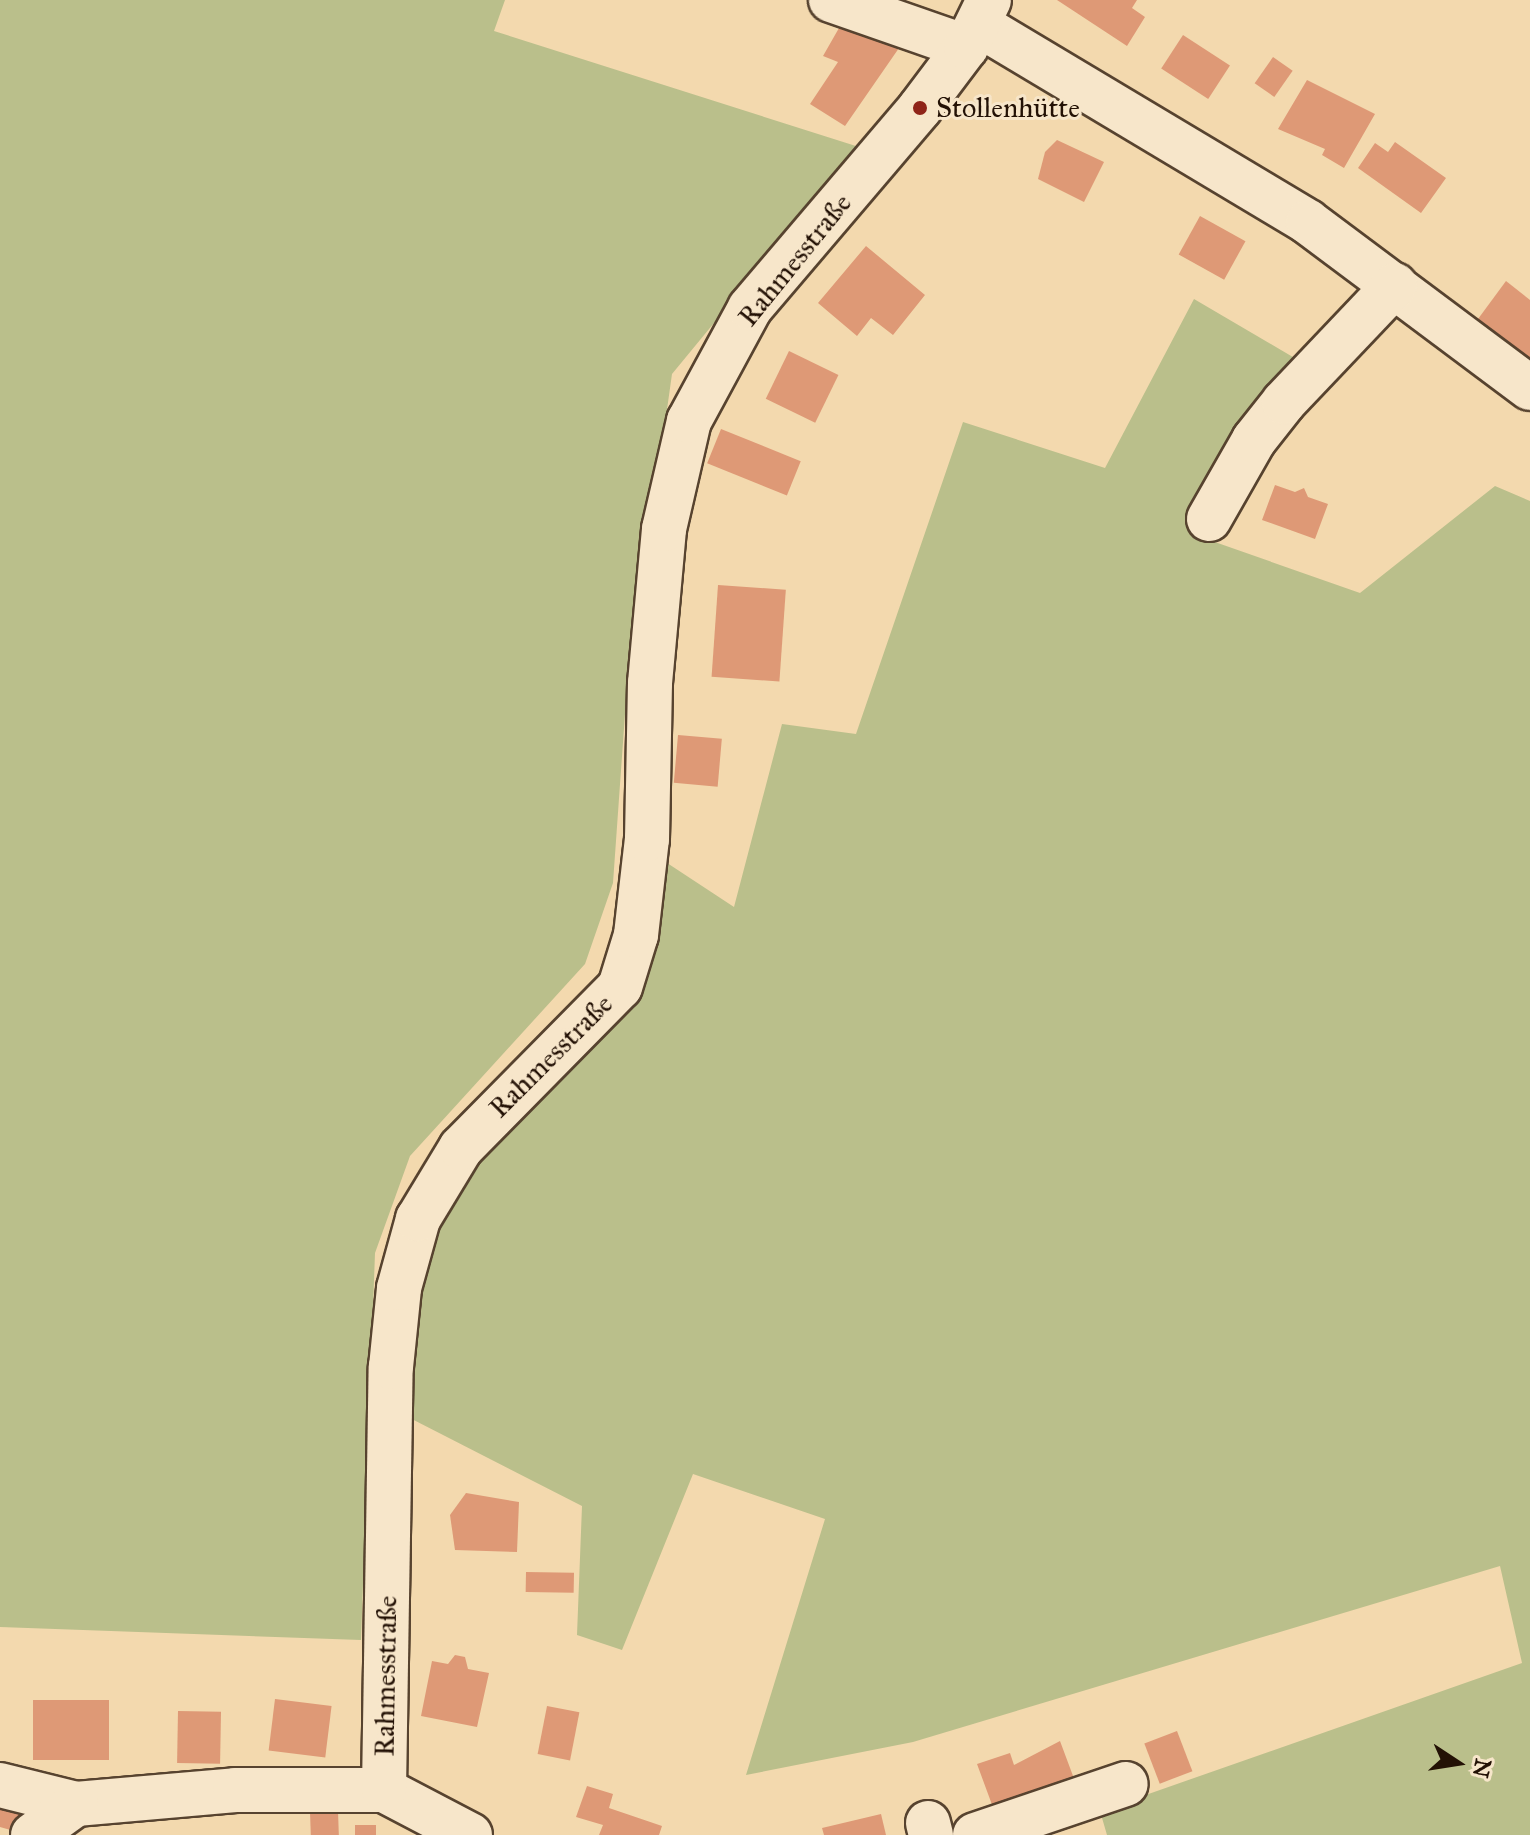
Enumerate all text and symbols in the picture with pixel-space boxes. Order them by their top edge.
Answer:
place label: Stollenhütte [936,91,1080,125]
marker: Stollenhütte [911,99,929,117]
street label: Rahmesstraße [731,187,859,333]
street label: Rahmesstraße [482,987,620,1125]
street label: Rahmesstraße [368,1595,404,1757]
north arrow [1418,1723,1498,1803]
text: N [1467,1756,1497,1780]

